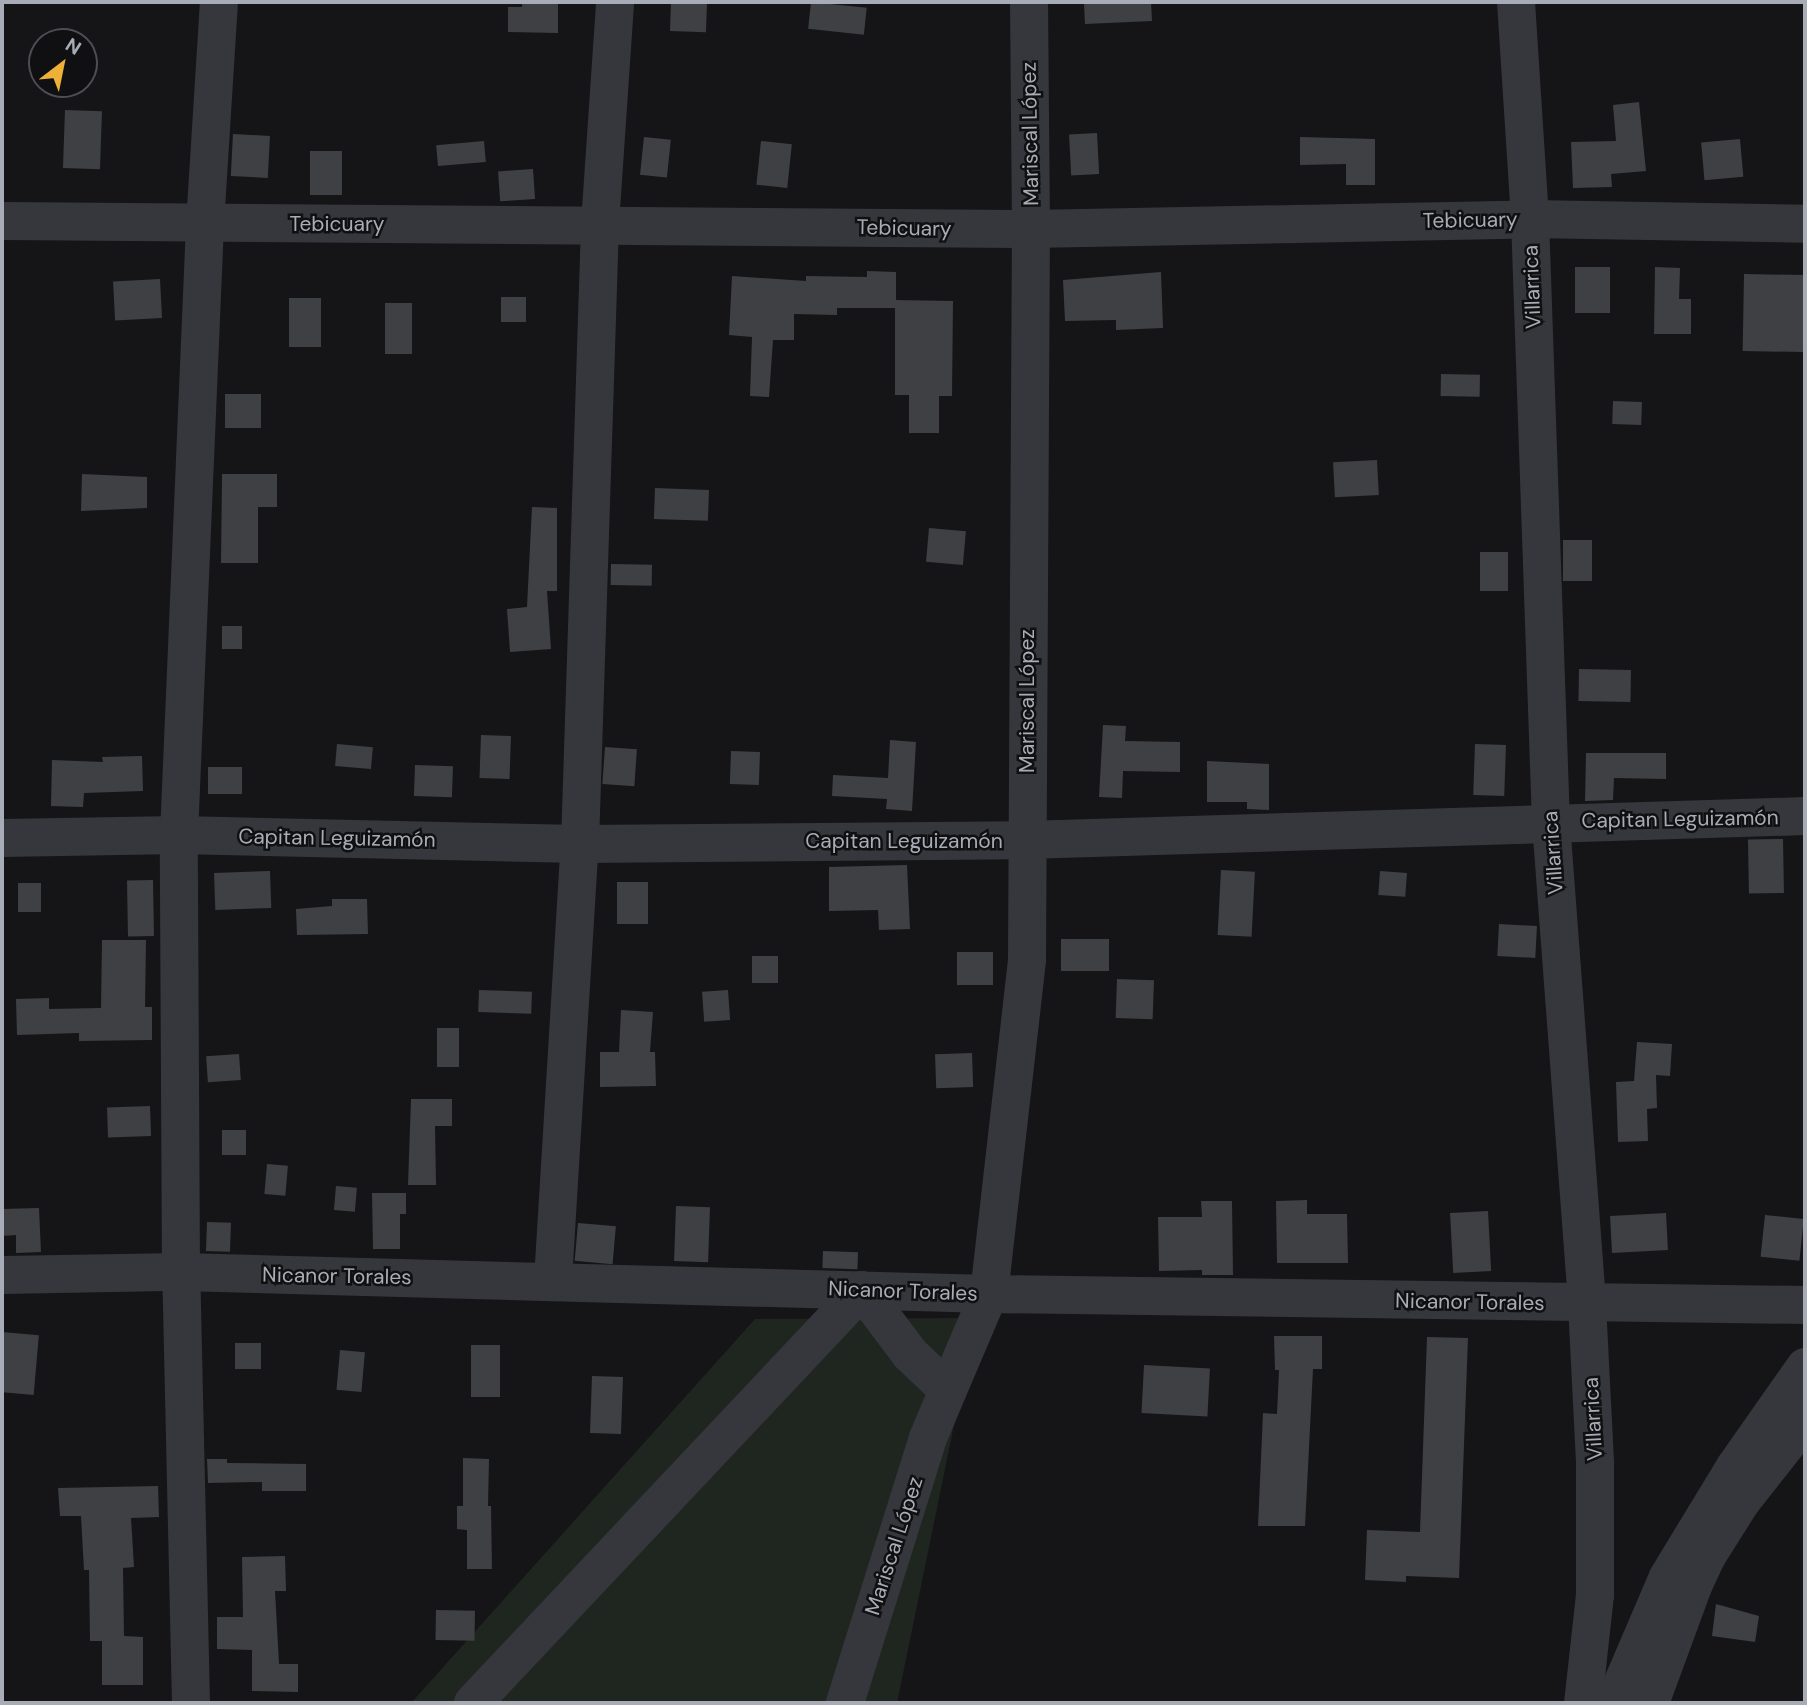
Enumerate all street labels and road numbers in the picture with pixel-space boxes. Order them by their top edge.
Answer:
street label: Mariscal López [1016,62,1044,206]
street label: Tebicuary [1422,207,1518,233]
street label: Tebicuary [290,211,384,237]
street label: Tebicuary [856,215,952,241]
street label: Villarrica [1518,245,1546,329]
street label: Mariscal López [1014,629,1040,773]
street label: Capitan Leguizamón [1581,805,1779,833]
street label: Villarrica [1538,810,1568,896]
street label: Capitan Leguizamón [238,824,436,852]
street label: Capitan Leguizamón [805,828,1003,854]
street label: Nicanor Torales [262,1262,412,1290]
street label: Nicanor Torales [828,1276,978,1306]
street label: Nicanor Torales [1395,1288,1545,1316]
street label: Villarrica [1578,1376,1608,1462]
street label: Mariscal López [860,1474,928,1618]

